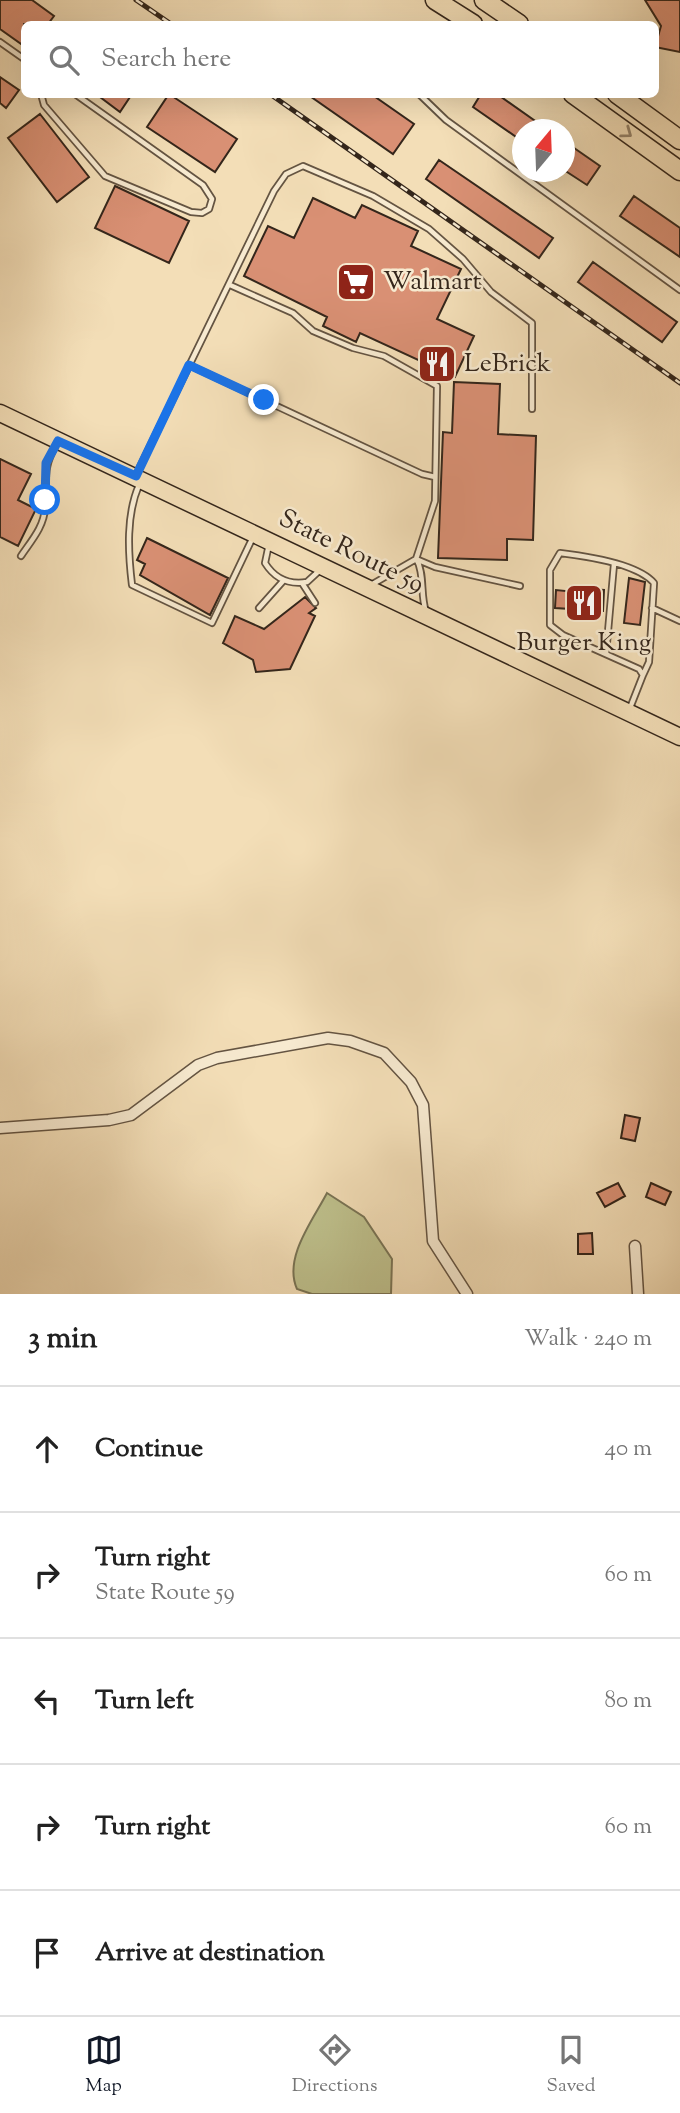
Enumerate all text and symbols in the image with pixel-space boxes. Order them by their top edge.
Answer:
search box [21,21,659,98]
icon: search [45,41,83,79]
text: Search here [101,41,231,78]
north arrow [512,119,575,182]
one-way arrow [619,125,631,137]
supermarket icon: Walmart [335,261,377,303]
place label: Walmart [383,264,481,301]
restaurant icon: LeBrick [416,343,458,385]
place label: LeBrick [464,346,551,383]
route end [248,384,279,415]
route start [29,484,60,515]
street label: State Route 59 [272,501,430,603]
restaurant icon: Burger King [563,582,605,624]
place label: Burger King [516,625,652,662]
text: 3 min [28,1318,98,1361]
text: Walk · 240 m [524,1323,652,1356]
icon: ahead [28,1430,66,1468]
text: Continue [95,1431,203,1468]
text: 40 m [605,1433,652,1466]
text: Turn right [95,1540,210,1577]
icon: right [28,1556,66,1594]
text: 60 m [604,1559,652,1592]
text: State Route 59 [95,1577,235,1610]
icon: left [28,1682,66,1720]
text: Turn left [95,1683,194,1720]
text: 80 m [604,1685,652,1718]
icon: right [28,1808,66,1846]
text: Turn right [95,1809,210,1846]
text: 60 m [604,1811,652,1844]
icon: arrive [28,1934,66,1972]
text: Arrive at destination [95,1935,325,1972]
tab: Map [85,2031,123,2100]
tab: Directions [292,2031,377,2100]
tab: Saved [547,2031,595,2100]

